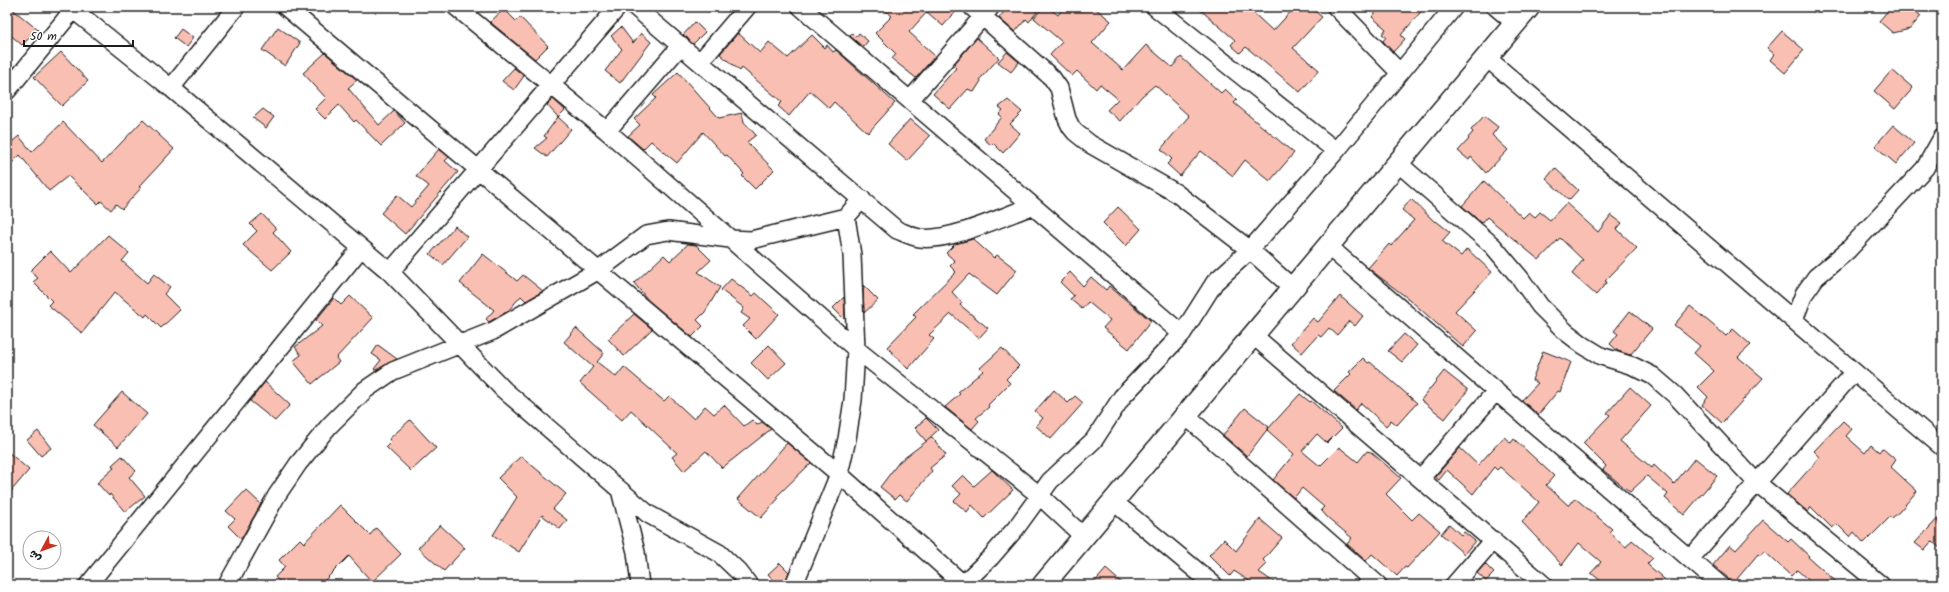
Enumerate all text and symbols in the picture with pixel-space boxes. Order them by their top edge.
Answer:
scale bar [24,22,133,48]
text: 50 m [30,27,57,46]
north arrow [22,530,62,570]
text: ش [24,545,46,566]

